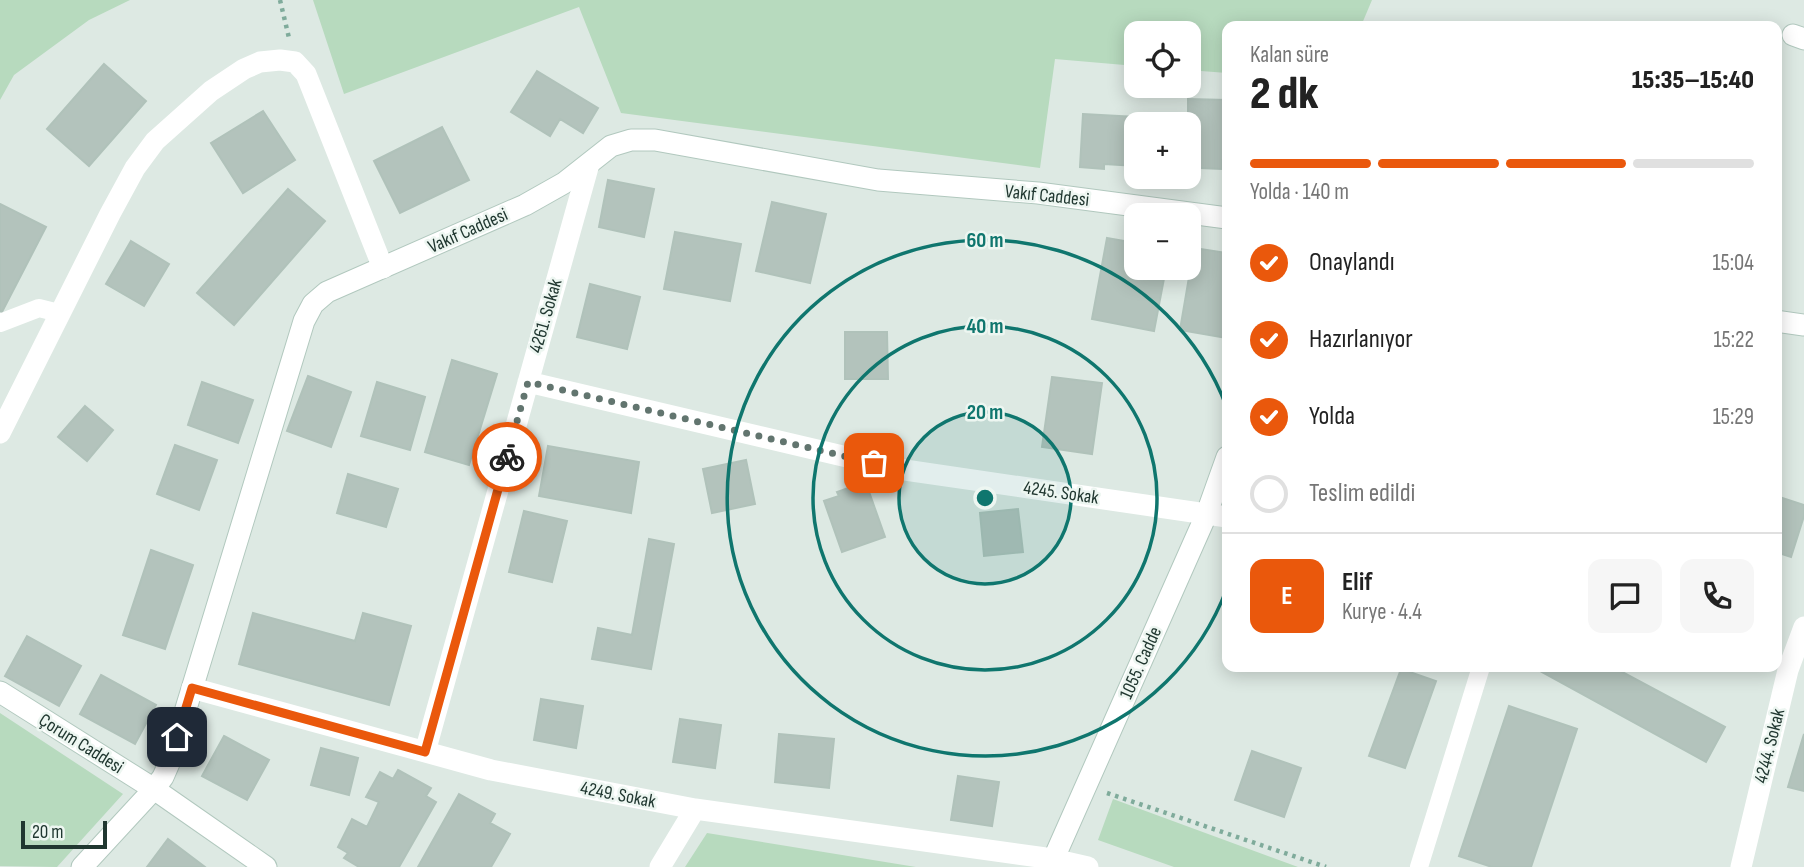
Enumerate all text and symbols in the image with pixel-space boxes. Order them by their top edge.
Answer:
map controls [1124,21,1201,280]
button: locate [1124,21,1201,98]
text: Kalan süre [1250,41,1329,69]
text: 15:35–15:40 [1632,65,1754,96]
text: 2 dk [1250,67,1318,122]
button: + [1124,112,1201,189]
text: Yolda · 140 m [1250,178,1349,206]
street label: Vakıf Caddesi [1004,180,1090,212]
street label: Vakıf Caddesi [425,203,511,259]
button: − [1124,203,1201,280]
text: 60 m [966,228,1004,253]
icon: check [1250,244,1288,282]
text: Onaylandı [1309,247,1394,278]
text: 15:04 [1713,249,1754,277]
street label: 4261. Sokak [524,276,568,356]
text: 40 m [967,314,1003,339]
icon: check [1250,321,1288,359]
text: Hazırlanıyor [1309,324,1413,355]
text: 15:22 [1713,326,1754,354]
icon: check [1250,398,1288,436]
text: 20 m [967,400,1003,425]
text: Yolda [1309,401,1355,432]
text: 15:29 [1713,403,1754,431]
courier [472,422,542,492]
pin [844,433,904,493]
icon: bike [488,438,526,476]
icon: bag [855,444,893,482]
street label: 4245. Sokak [1022,476,1101,510]
text: Teslim edildi [1309,478,1415,509]
centre of rings [973,486,997,510]
button: chat [1588,559,1662,633]
button: phone [1680,559,1754,633]
text: Elif [1342,567,1372,598]
text: E [1281,581,1293,612]
text: Kurye · 4.4 [1342,598,1422,626]
street label: 1055. Cadde [1115,623,1167,703]
street label: 4244. Sokak [1750,706,1791,786]
pin [147,707,207,767]
street label: Çorum Caddesi [34,709,128,779]
icon: home [158,718,196,756]
street label: 4249. Sokak [578,776,658,814]
scale bar [21,818,107,850]
text: 20 m [32,821,64,844]

